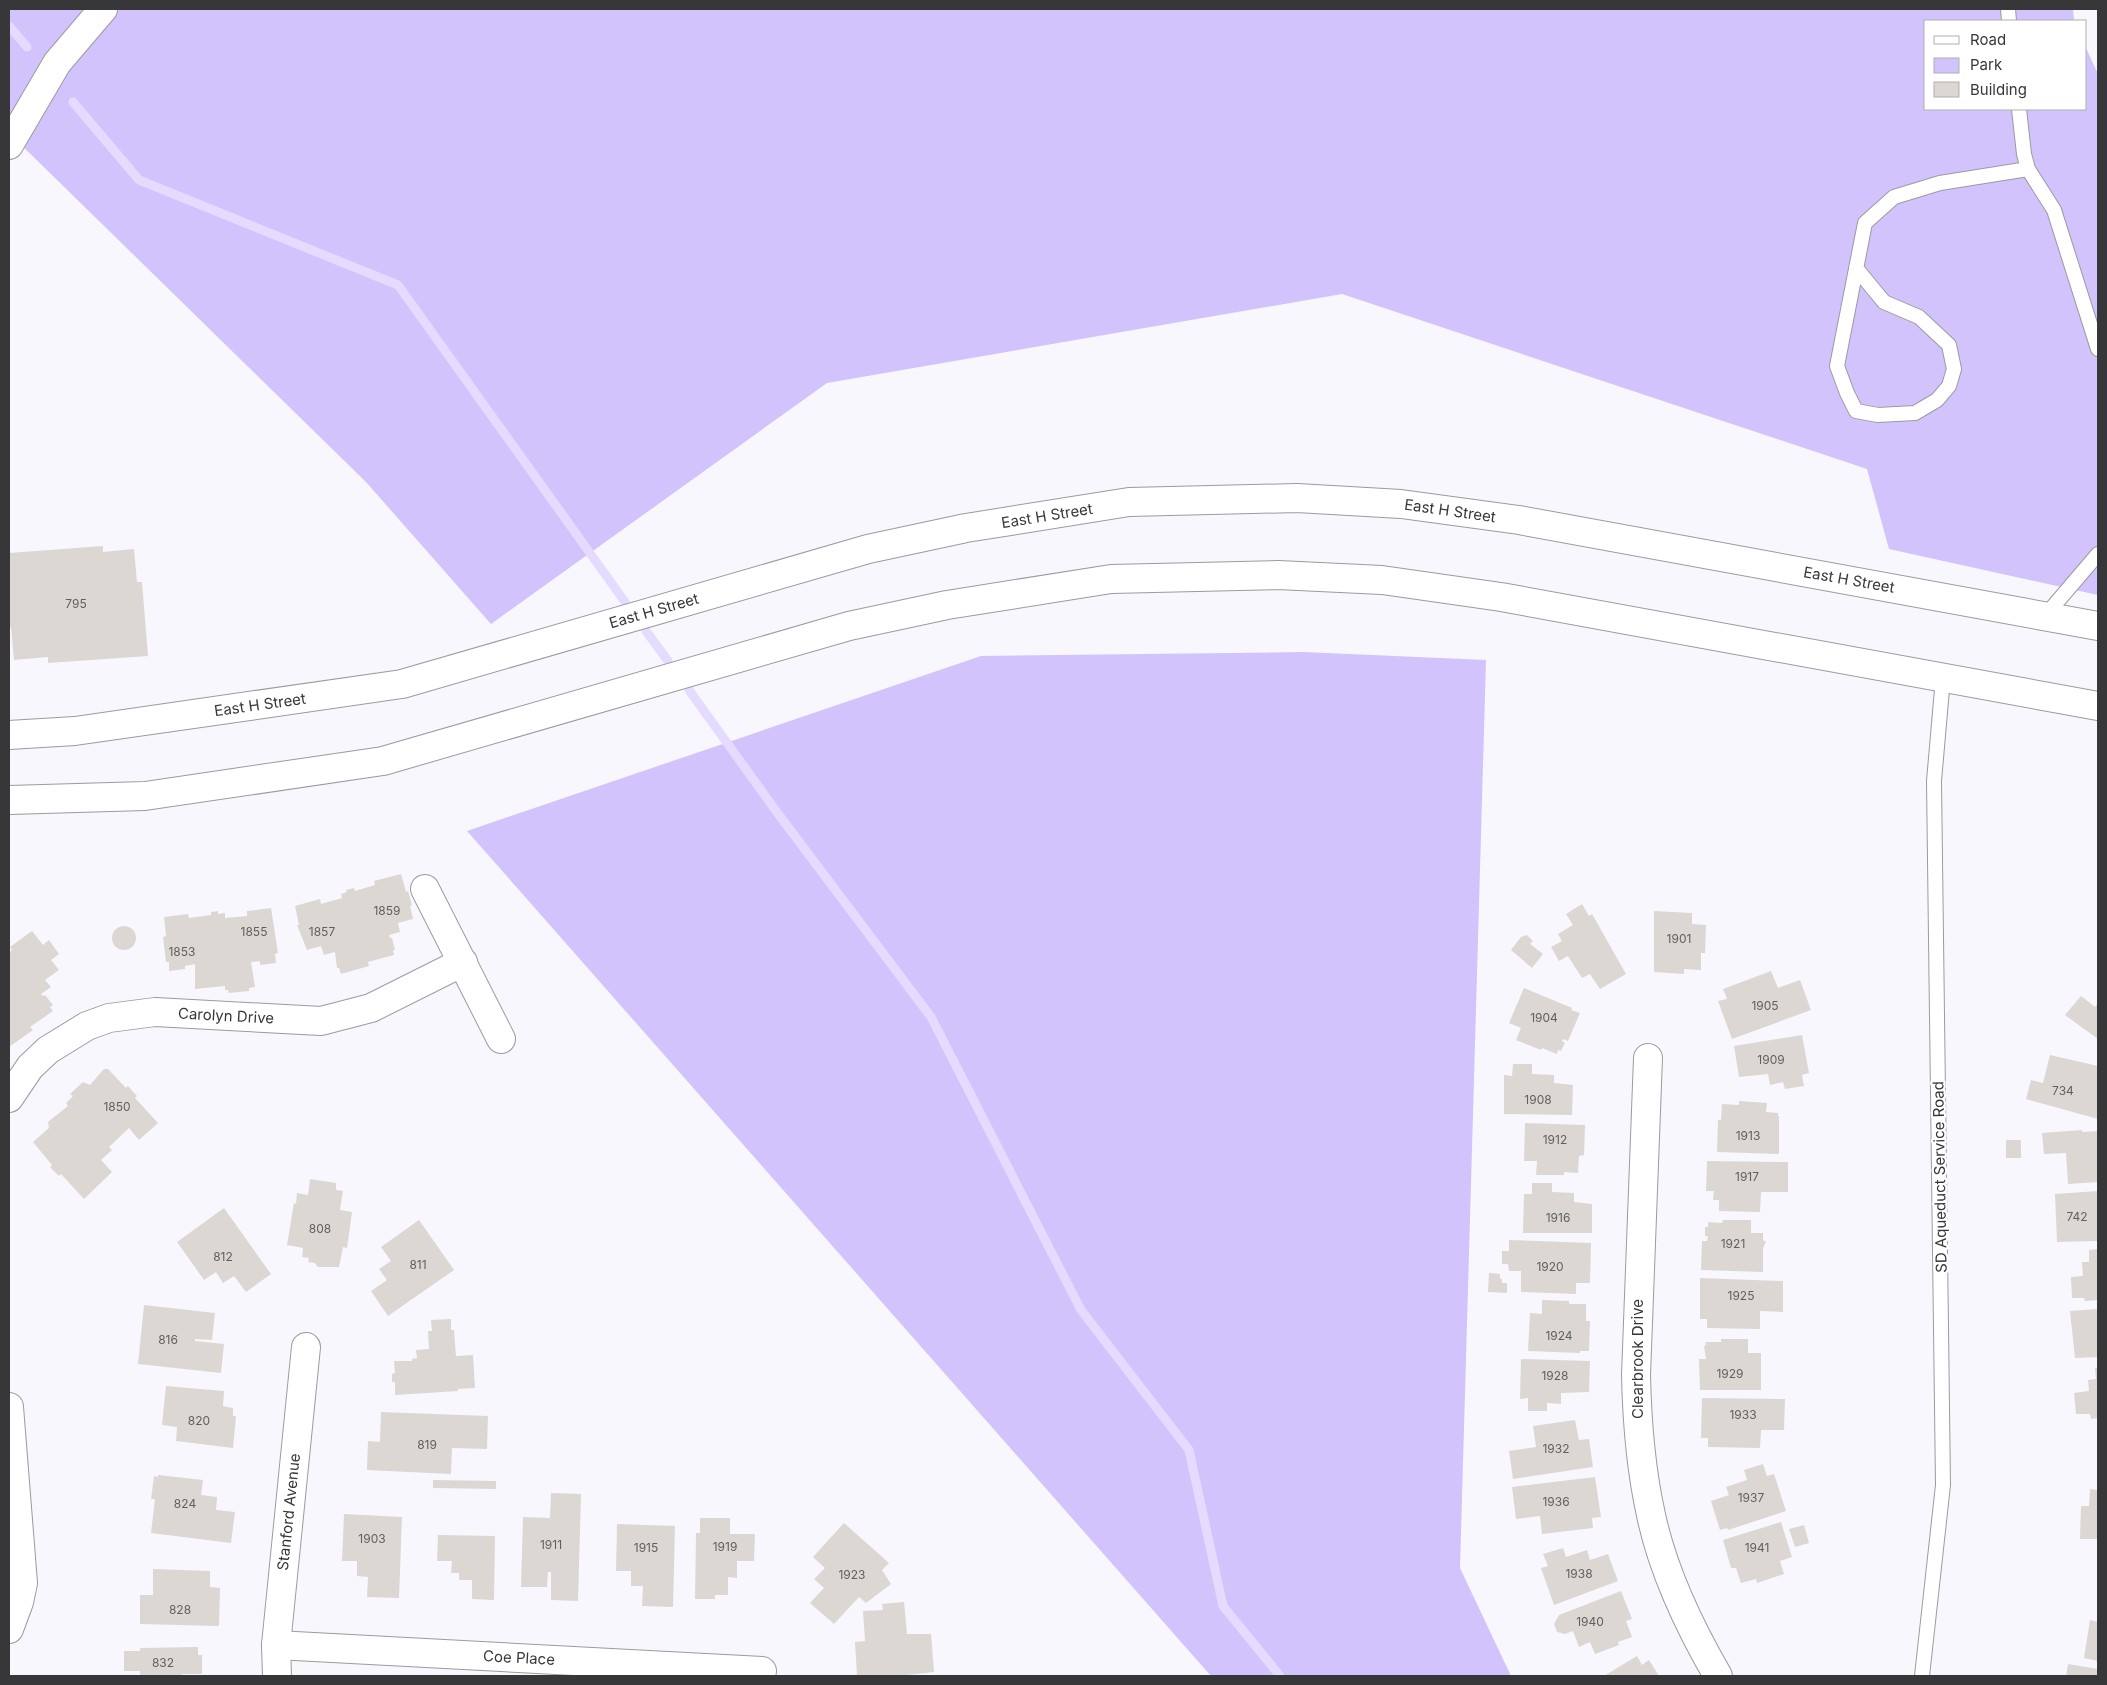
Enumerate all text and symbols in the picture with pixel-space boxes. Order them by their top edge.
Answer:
legend [1924,20,2087,110]
text: Road [1970,30,2006,49]
text: Park [1970,55,2003,74]
text: Building [1970,80,2027,99]
street label: East H Street [1403,495,1497,526]
street label: East H Street [1000,499,1094,532]
street label: East H Street [1802,562,1896,597]
street label: East H Street [607,589,701,632]
house number: 795 [65,596,87,611]
street label: East H Street [213,689,307,720]
house number: 1859 [373,903,401,918]
house number: 1855 [241,924,267,939]
house number: 1857 [309,924,335,939]
house number: 1901 [1667,931,1691,946]
house number: 1853 [168,944,196,959]
house number: 1905 [1751,998,1779,1013]
street label: Carolyn Drive [177,1003,275,1028]
house number: 1904 [1530,1010,1558,1025]
house number: 1909 [1757,1052,1785,1067]
street label: SD Aqueduct Service Road [1928,1081,1951,1273]
house number: 734 [2052,1083,2074,1098]
house number: 1908 [1524,1092,1552,1107]
house number: 1850 [103,1099,131,1114]
house number: 1913 [1736,1128,1760,1143]
house number: 1912 [1543,1132,1567,1147]
house number: 1917 [1735,1169,1759,1184]
house number: 742 [2066,1209,2088,1224]
house number: 1916 [1546,1210,1570,1225]
house number: 808 [309,1221,331,1236]
house number: 1921 [1721,1236,1745,1251]
house number: 812 [213,1249,233,1264]
house number: 811 [409,1257,427,1272]
house number: 1920 [1536,1259,1564,1274]
house number: 1925 [1728,1288,1754,1303]
street label: Clearbrook Drive [1628,1299,1647,1419]
house number: 1924 [1545,1328,1573,1343]
house number: 816 [158,1332,178,1347]
house number: 1929 [1716,1366,1744,1381]
house number: 1928 [1541,1368,1569,1383]
house number: 1933 [1729,1407,1757,1422]
house number: 820 [188,1413,210,1428]
house number: 819 [417,1437,437,1452]
house number: 1932 [1542,1441,1570,1456]
street label: Stanford Avenue [273,1453,304,1571]
house number: 1937 [1738,1490,1764,1505]
house number: 1936 [1542,1494,1570,1509]
house number: 824 [174,1496,196,1511]
house number: 1903 [358,1531,386,1546]
house number: 1911 [540,1537,562,1552]
house number: 1919 [713,1539,737,1554]
house number: 1915 [634,1540,658,1555]
house number: 1941 [1745,1540,1769,1555]
house number: 1938 [1565,1566,1593,1581]
house number: 1923 [838,1567,866,1582]
house number: 828 [169,1602,191,1617]
house number: 1940 [1576,1614,1604,1629]
street label: Coe Place [483,1646,555,1669]
house number: 832 [152,1655,174,1670]

